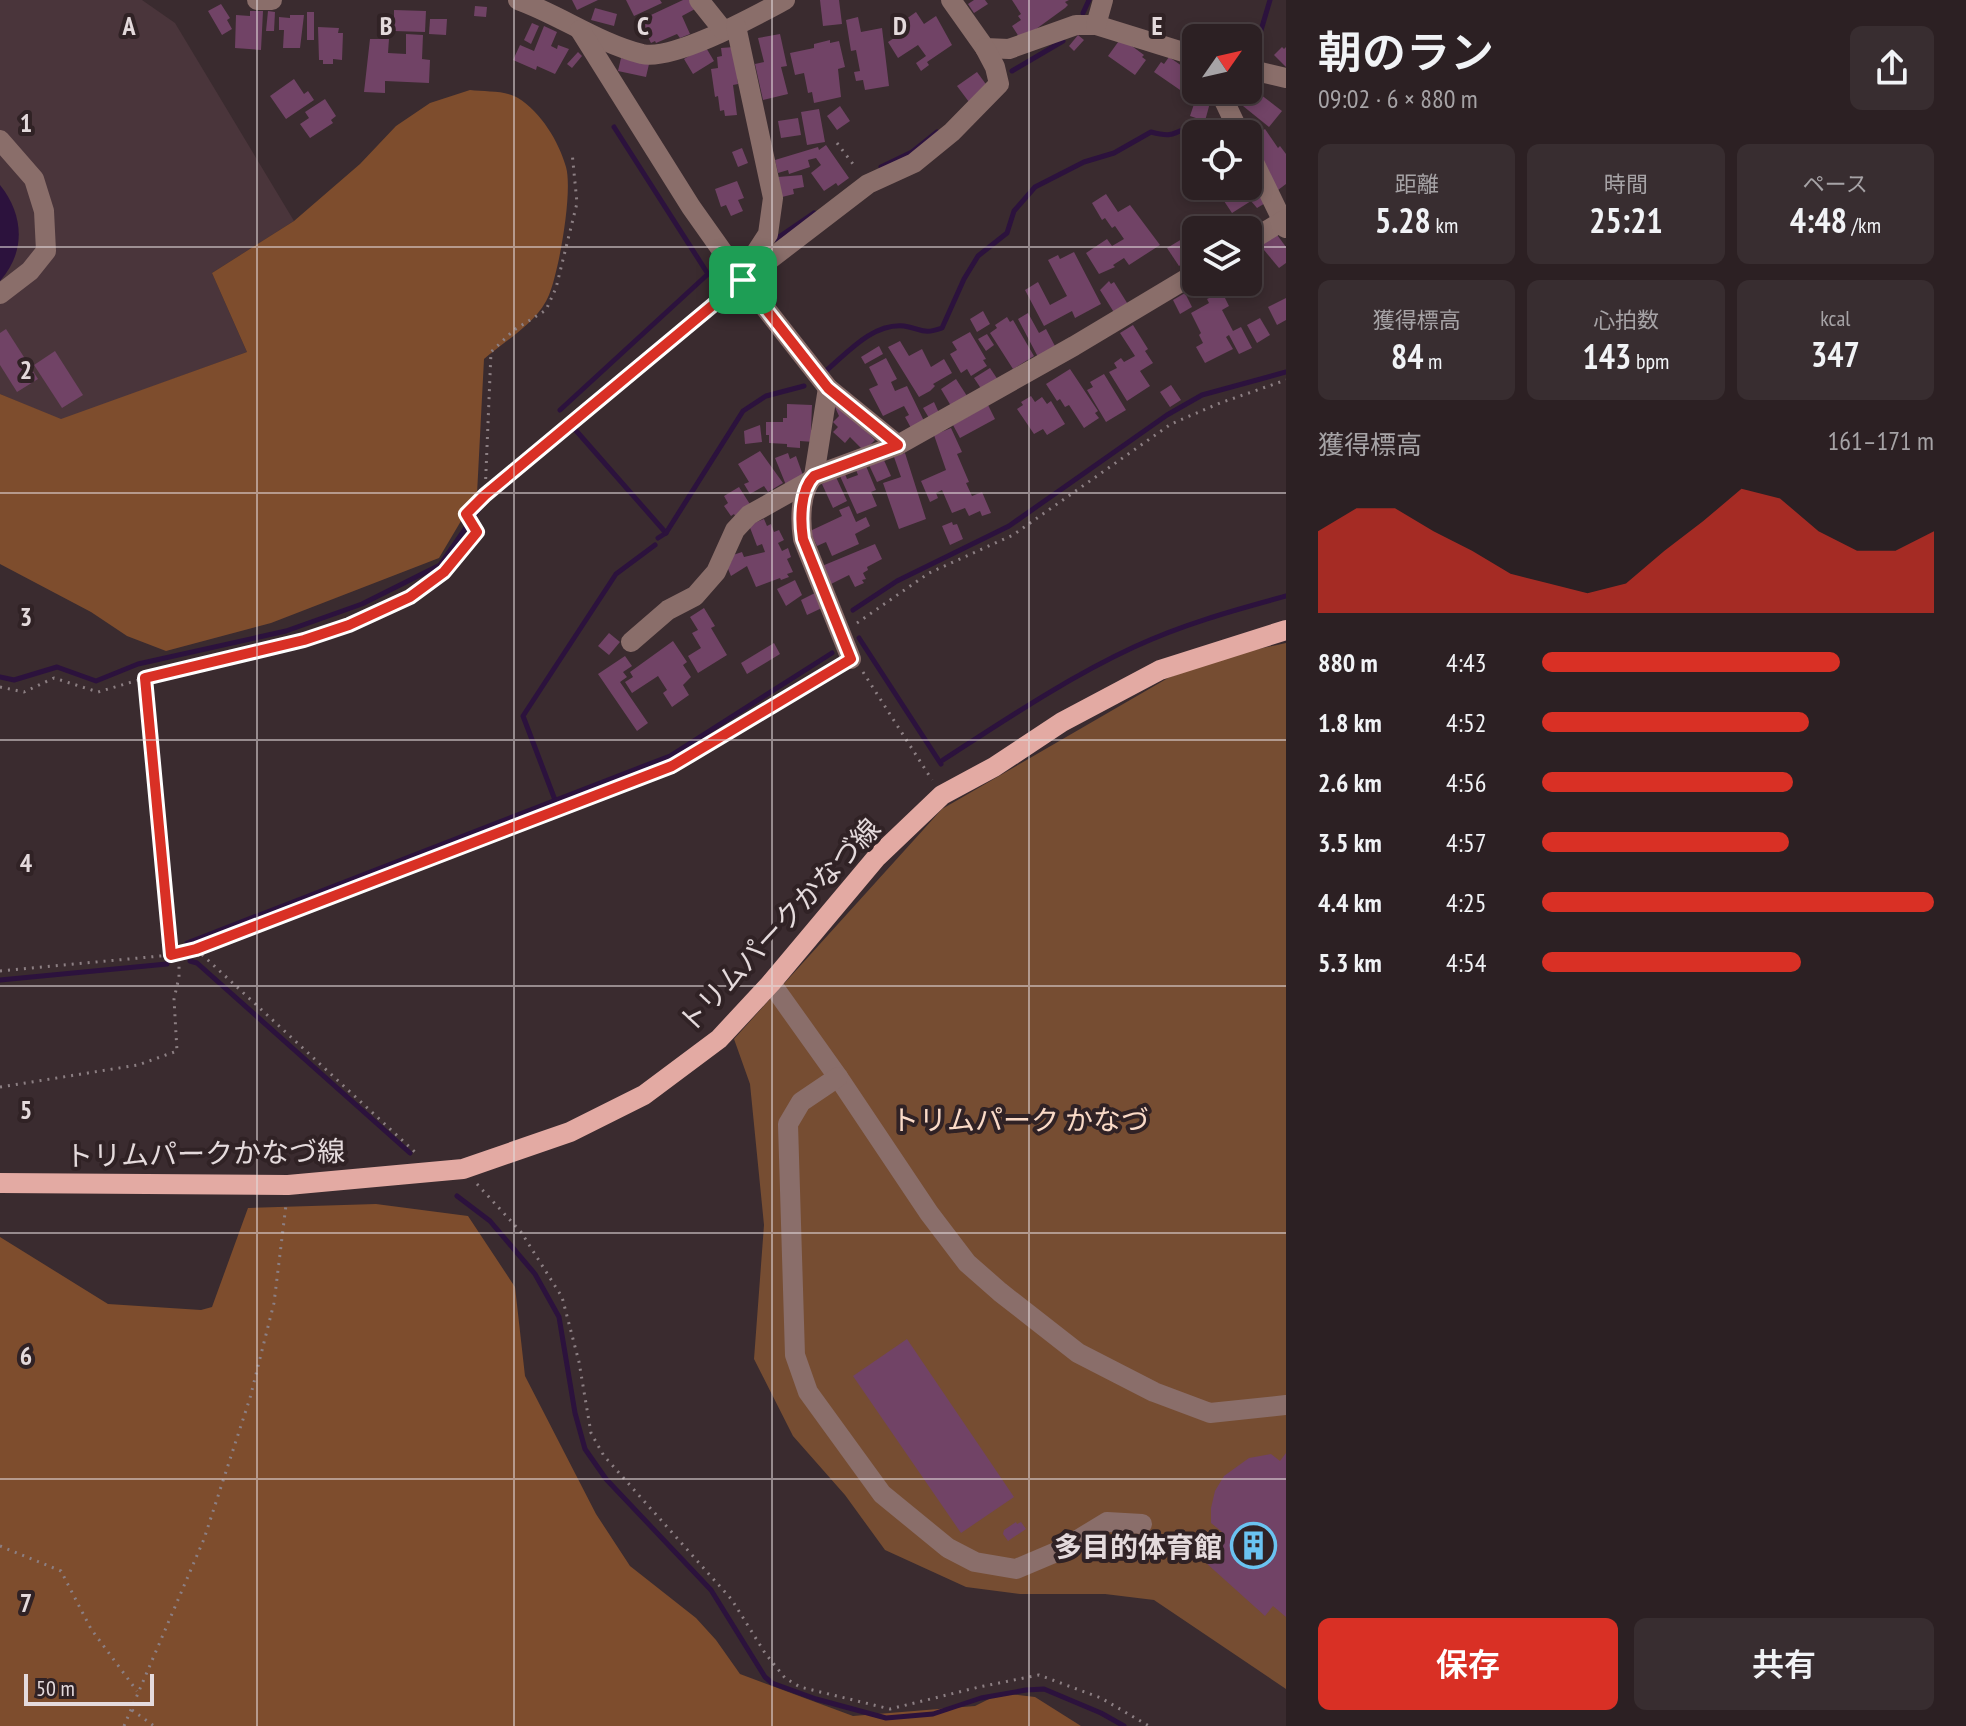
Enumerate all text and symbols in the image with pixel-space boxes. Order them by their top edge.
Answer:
text: A [121,9,136,42]
text: B [380,9,393,42]
text: C [637,9,649,42]
text: D [893,9,907,42]
text: E [1151,9,1163,42]
text: 朝のラン [1318,23,1494,80]
north arrow [1182,24,1262,104]
map controls [1182,24,1262,296]
button: share [1850,26,1934,110]
text: 09:02 · 6 × 880 m [1318,82,1478,115]
text: 1 [20,106,32,139]
button: locate [1182,120,1262,200]
text: 距離 [1395,170,1439,198]
text: 時間 [1604,170,1648,198]
text: ペース [1803,170,1868,198]
text: 5.28 [1375,198,1431,242]
text: 25:21 [1589,198,1663,242]
text: 4:48 [1790,198,1847,242]
text: km [1431,211,1458,239]
text: /km [1847,211,1881,239]
button: layers [1182,216,1262,296]
pin [709,246,777,314]
icon: arrive [721,258,765,302]
text: kcal [1820,304,1850,332]
text: 獲得標高 [1373,306,1461,334]
text: 心拍数 [1593,306,1659,334]
text: 347 [1811,332,1860,376]
text: 84 [1391,334,1423,378]
text: 143 [1583,334,1631,378]
text: m [1423,347,1442,375]
text: bpm [1631,347,1669,375]
text: 2 [20,353,32,386]
text: 161–171 m [1828,424,1934,457]
text: 獲得標高 [1318,428,1422,461]
text: 3 [20,600,32,633]
text: 880 m [1318,646,1378,679]
text: 4:43 [1446,646,1486,679]
text: 1.8 km [1318,706,1382,739]
text: 4:52 [1446,706,1486,739]
text: 2.6 km [1318,766,1382,799]
text: 4:56 [1446,766,1486,799]
street label: トリムパークかなづ線 [670,810,888,1040]
text: 3.5 km [1318,826,1382,859]
text: 4:57 [1446,826,1486,859]
text: 4 [20,846,33,879]
text: 4.4 km [1318,886,1382,919]
text: 4:25 [1446,886,1486,919]
text: 5.3 km [1318,946,1382,979]
text: 4:54 [1446,946,1486,979]
text: 5 [20,1093,32,1126]
park label: トリムパーク かなづ [891,1101,1149,1138]
street label: トリムパークかなづ線 [65,1132,345,1174]
text: 6 [20,1339,32,1372]
building icon: 多目的体育館 [1229,1522,1277,1570]
place label: 多目的体育館 [1054,1528,1222,1565]
text: 7 [20,1586,32,1619]
button: 保存 [1318,1618,1618,1710]
button: 共有 [1634,1618,1934,1710]
scale bar [24,1670,154,1706]
text: 50 m [36,1674,75,1702]

